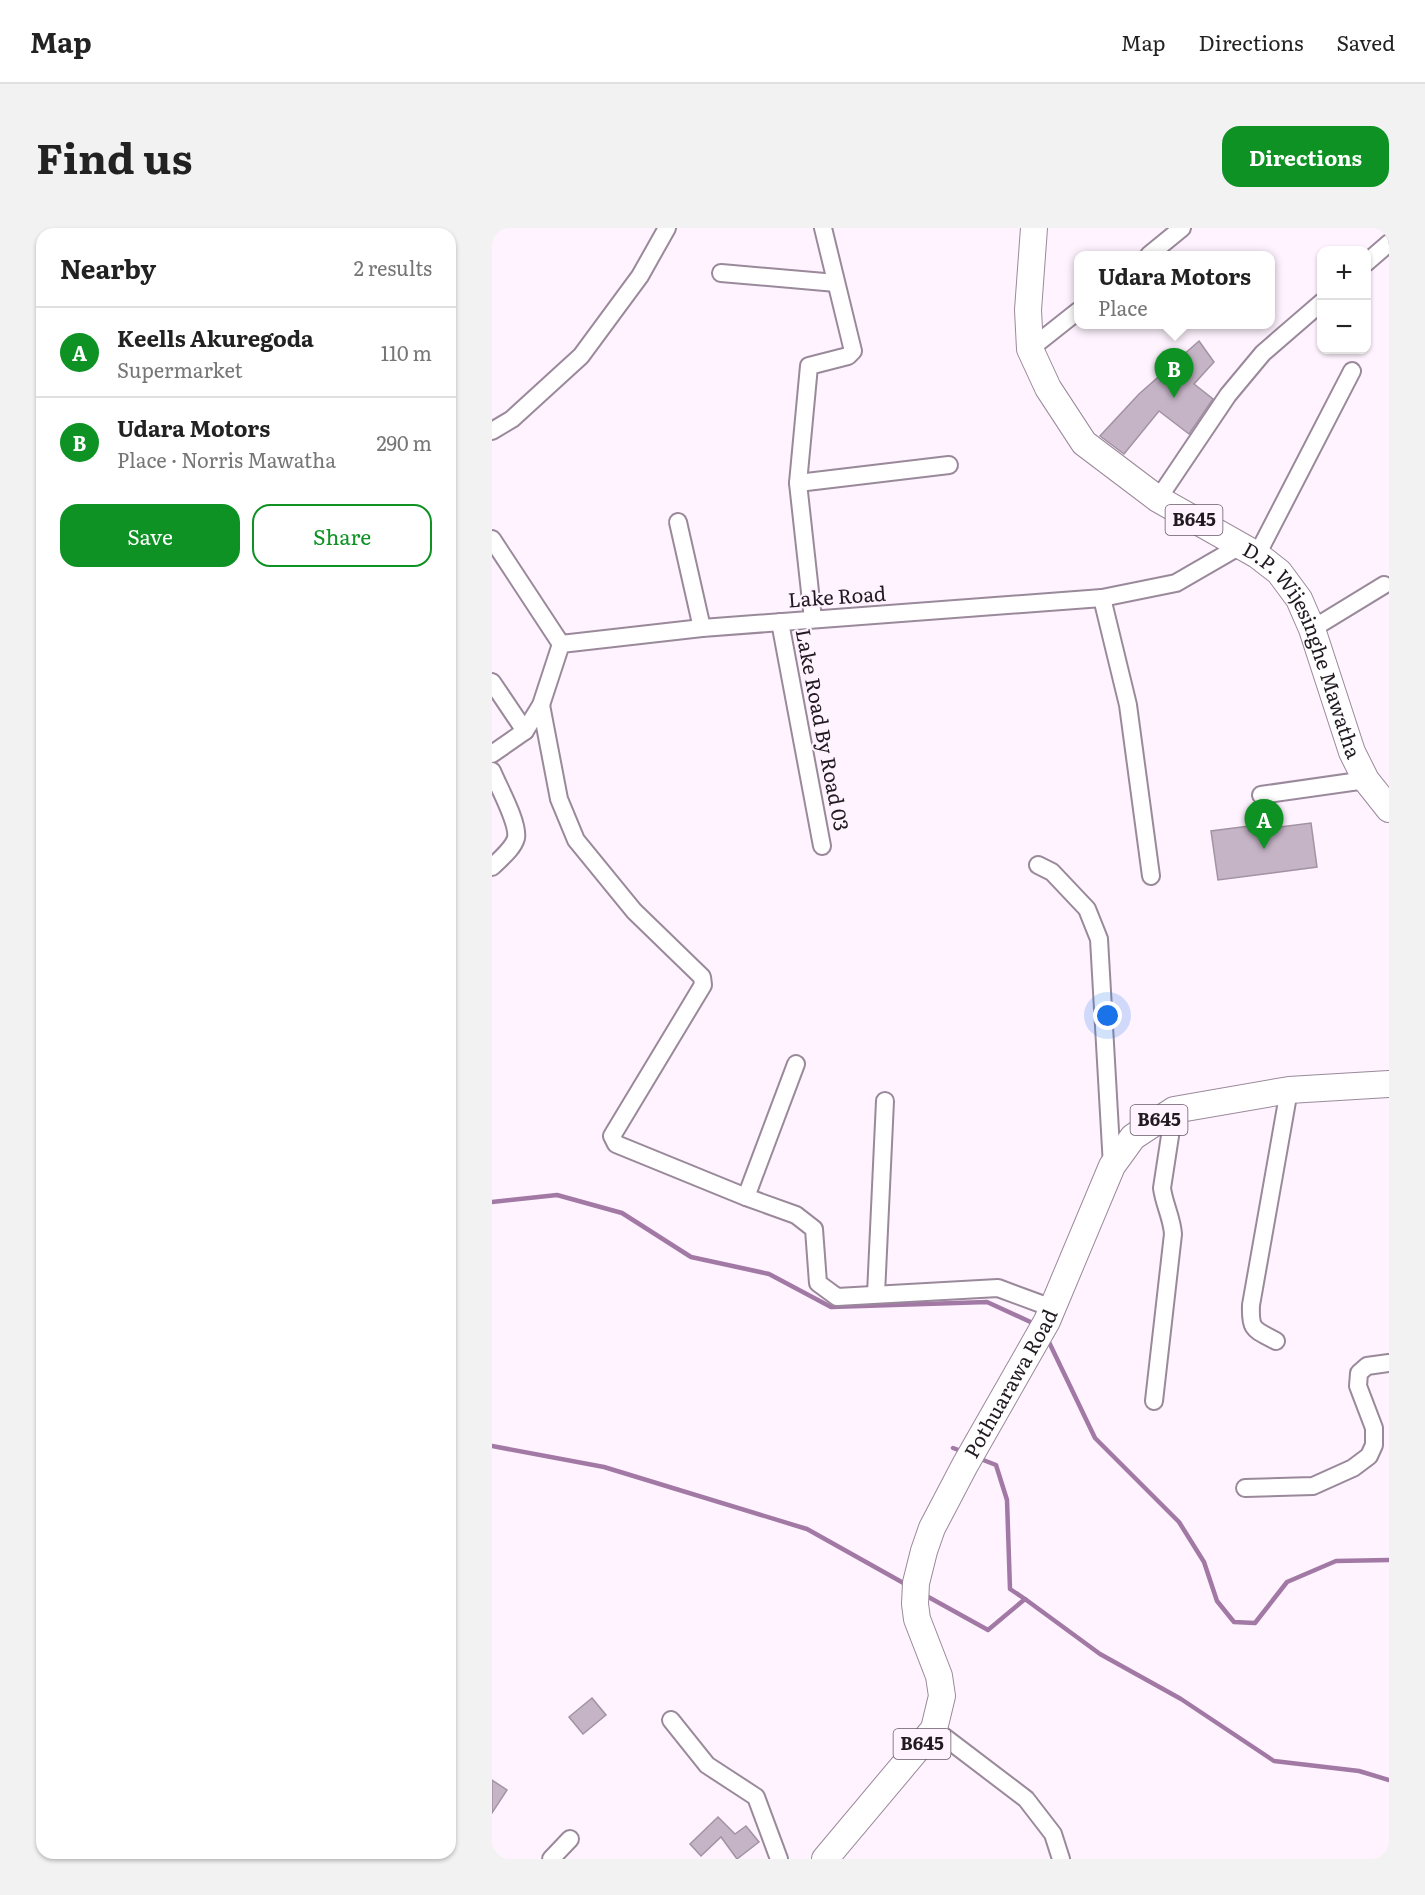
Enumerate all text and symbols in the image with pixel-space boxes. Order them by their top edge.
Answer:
text: Map [30,20,92,62]
text: Map [1121,26,1166,57]
text: Directions [1199,26,1304,57]
text: Saved [1337,26,1395,57]
text: Find us [36,125,193,187]
button: Directions [1222,126,1389,187]
map controls [1317,246,1371,354]
button: + [1317,246,1371,300]
text: Nearby [60,248,156,287]
popup [1074,251,1275,329]
text: 2 results [354,252,432,282]
text: Udara Motors [1098,259,1251,292]
text: Place [1098,292,1148,322]
button: − [1317,300,1371,354]
text: Keells Akuregoda [117,321,314,354]
text: A [72,337,87,367]
text: 110 m [381,337,432,367]
pin: B [1154,348,1194,398]
text: Supermarket [117,354,243,384]
text: Udara Motors [117,411,270,444]
text: B [73,427,86,457]
text: 290 m [376,427,432,457]
text: Place · Norris Mawatha [117,444,336,474]
button: Save [60,504,240,567]
button: Share [252,504,432,567]
road number: B645 [1166,505,1222,535]
street label: D.P. Wijesinghe Mawatha [1238,533,1370,763]
street label: Lake Road [787,577,887,613]
street label: Lake Road By Road 03 [790,626,858,833]
pin: A [1244,800,1284,849]
your location [1093,1001,1122,1030]
road number: B645 [1130,1105,1188,1135]
street label: Pothuarawa Road [955,1304,1063,1463]
road number: B645 [894,1729,950,1759]

